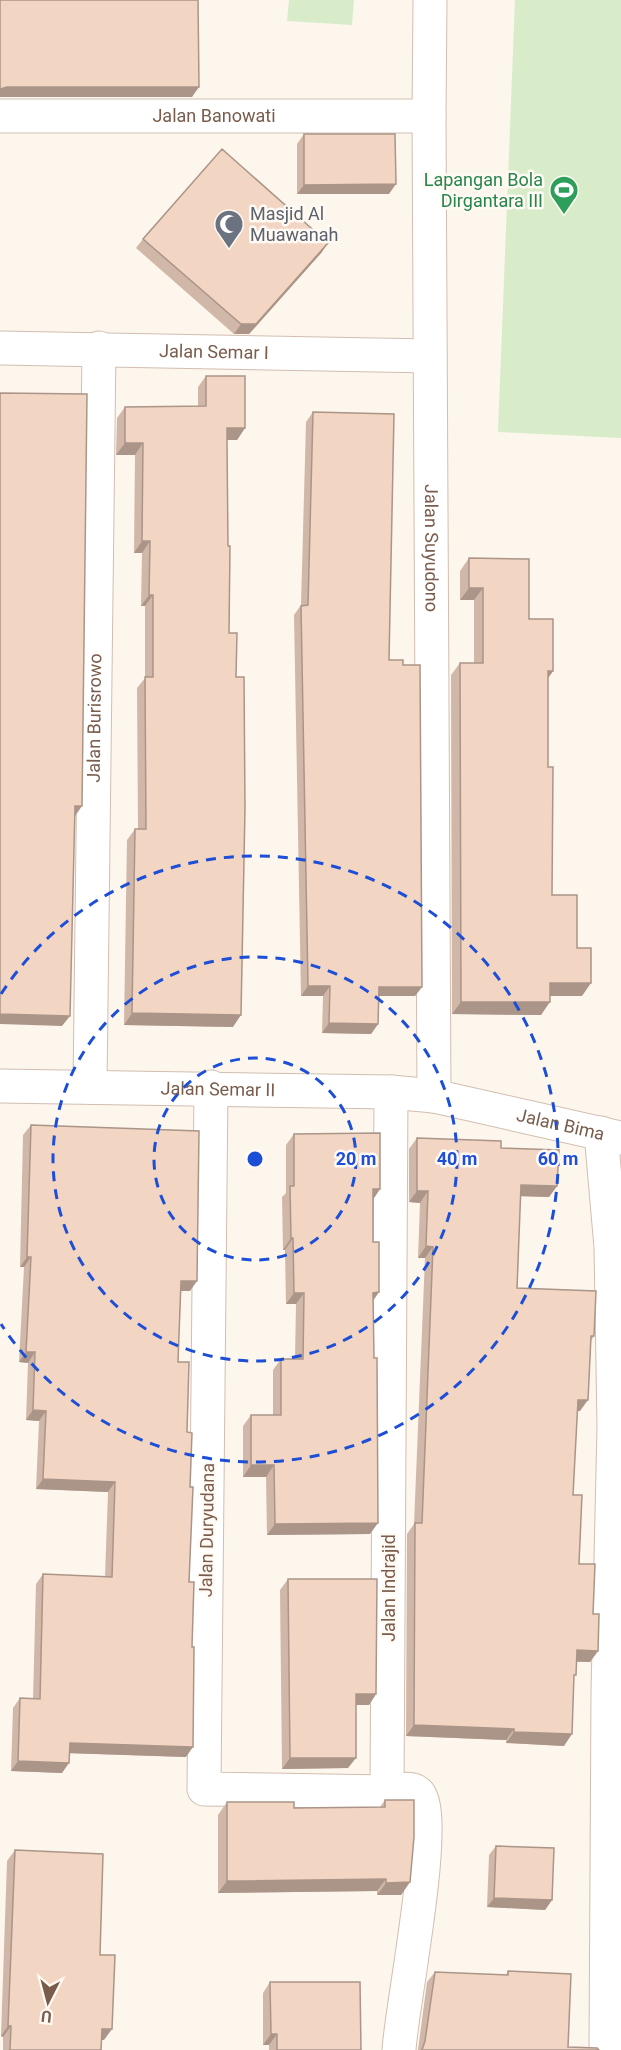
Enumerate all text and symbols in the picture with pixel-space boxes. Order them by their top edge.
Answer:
street label: Jalan Banowati [152,105,276,126]
place label: Lapangan Bola Dirgantara III [424,169,543,211]
sports icon: Lapangan Bola Dirgantara III [548,174,580,216]
place label: Masjid Al Muawanah [250,203,338,245]
mosque icon: Masjid Al Muawanah [213,208,245,250]
street label: Jalan Semar I [159,340,269,363]
street label: Jalan Suyudono [421,484,443,612]
street label: Jalan Burisrowo [83,653,105,783]
street label: Jalan Semar II [161,1077,275,1100]
street label: Jalan Bima [515,1104,607,1144]
text: 20 m [336,1148,376,1169]
text: 40 m [437,1148,477,1169]
text: 60 m [538,1148,578,1169]
centre of rings [245,1149,265,1169]
street label: Jalan Duryudana [195,1463,218,1597]
street label: Jalan Indrajid [378,1534,399,1642]
north arrow [18,1972,78,2032]
text: U [40,2006,53,2026]

